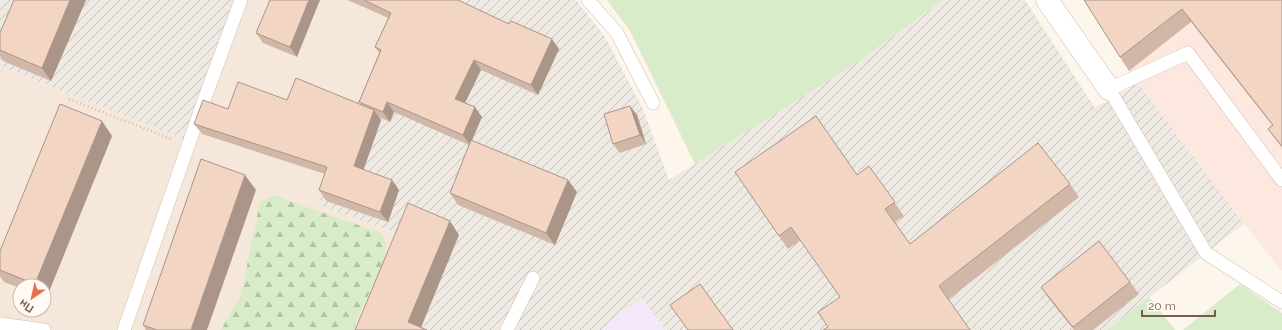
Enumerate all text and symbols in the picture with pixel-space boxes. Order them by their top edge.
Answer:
north arrow [12,278,52,318]
scale bar [1142,292,1215,318]
text: Пн [17,296,36,315]
text: 20 m [1148,299,1176,313]

